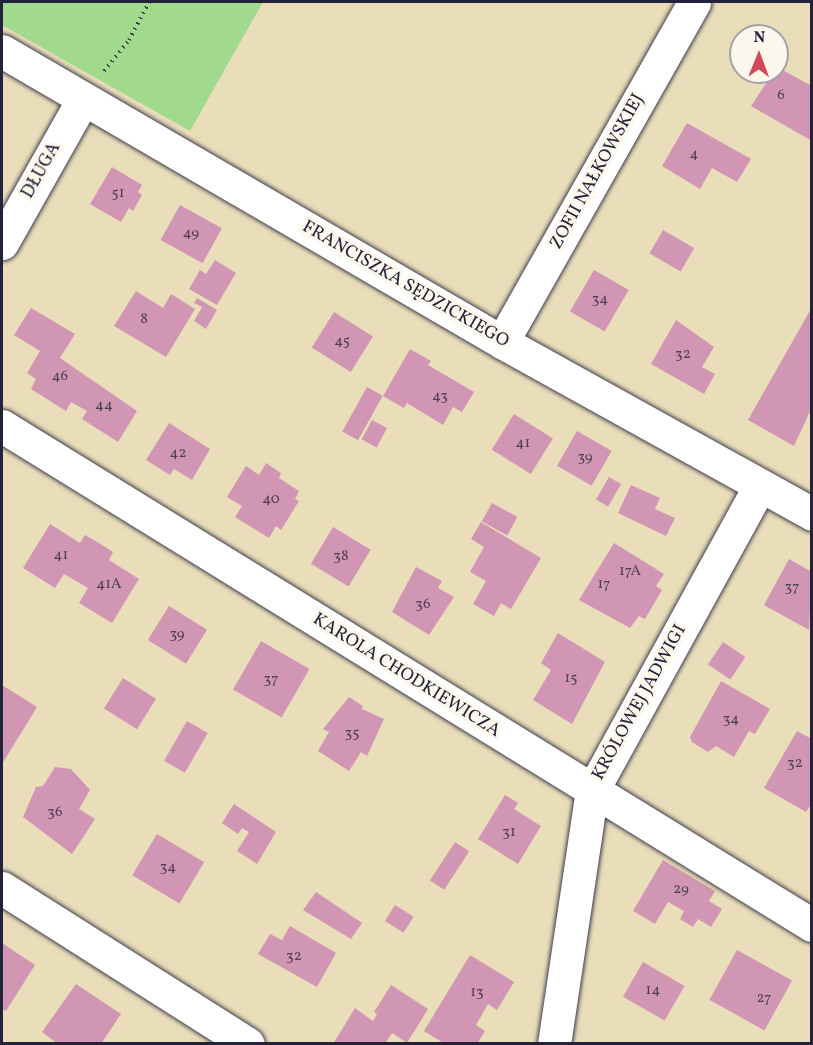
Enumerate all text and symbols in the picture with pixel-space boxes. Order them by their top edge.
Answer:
north arrow [729,24,789,84]
text: N [753,27,765,49]
house number: 6 [777,87,785,105]
street label: ZOFII NAŁKOWSKIEJ [546,91,650,253]
street label: DŁUGA [18,139,66,203]
house number: 4 [690,146,698,164]
house number: 51 [111,185,125,203]
street label: FRANCISZKA SĘDZICKIEGO [298,217,512,353]
house number: 49 [183,225,199,243]
house number: 34 [592,291,608,309]
house number: 8 [140,311,148,329]
house number: 45 [334,333,350,351]
house number: 32 [675,346,691,364]
house number: 46 [52,368,68,386]
house number: 43 [432,388,448,406]
house number: 44 [95,397,113,415]
house number: 41 [516,435,530,453]
house number: 42 [169,445,187,463]
house number: 39 [577,449,593,467]
house number: 40 [262,491,280,509]
house number: 41 [54,547,68,565]
house number: 38 [333,548,349,566]
house number: 17A [619,563,641,581]
house number: 41A [96,576,122,594]
house number: 17 [597,576,611,594]
house number: 37 [785,579,799,597]
house number: 36 [415,596,431,614]
street label: KAROLA CHODKIEWICZA [308,609,504,743]
street label: KRÓLOWEJ JADWIGI [588,621,692,785]
house number: 39 [169,626,185,644]
house number: 15 [564,670,578,688]
house number: 37 [264,671,278,689]
house number: 34 [723,711,739,729]
house number: 35 [345,725,359,743]
house number: 32 [787,755,803,773]
house number: 36 [47,804,63,822]
house number: 31 [502,824,516,842]
house number: 34 [160,859,176,877]
house number: 29 [673,881,689,899]
house number: 32 [286,948,302,966]
house number: 14 [646,982,660,1000]
house number: 13 [470,984,484,1002]
house number: 27 [757,990,771,1008]

